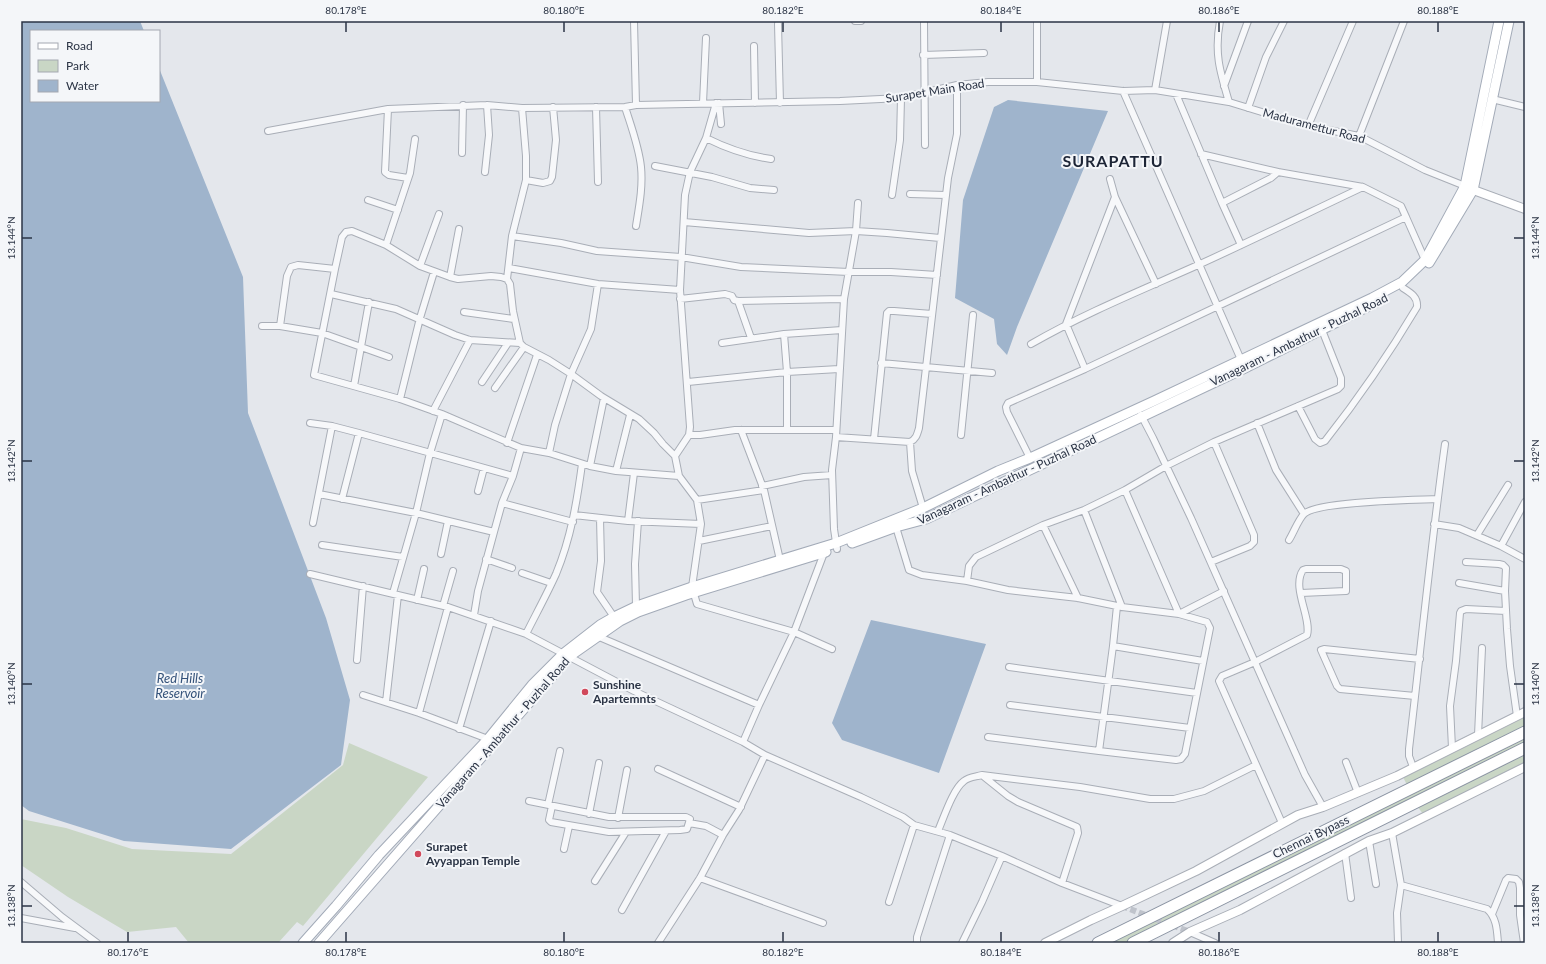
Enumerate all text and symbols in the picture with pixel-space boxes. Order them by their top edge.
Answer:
text: 80.178°E [325,4,367,16]
text: 80.180°E [543,4,585,16]
text: 80.182°E [762,4,804,16]
text: 80.184°E [980,4,1022,16]
text: 80.186°E [1198,4,1240,16]
text: 80.188°E [1417,4,1459,16]
legend [30,30,160,102]
text: Road [66,38,93,53]
text: Park [66,58,90,73]
street label: Surapet Main Road [884,75,985,106]
text: Water [66,78,99,93]
street label: Maduramettur Road [1261,105,1367,146]
district label: SURAPATTU [1062,151,1164,170]
text: 13.144°N [5,216,17,260]
text: 13.144°N [1529,216,1541,260]
street label: Vanagaram - Ambathur - Puzhal Road [1207,290,1390,389]
street label: Vanagaram - Ambathur - Puzhal Road [915,431,1099,528]
text: 13.142°N [5,439,17,483]
text: 13.142°N [1529,439,1541,483]
street label: Vanagaram - Ambathur - Puzhal Road [433,654,573,811]
text: 13.140°N [5,662,17,706]
text: 13.140°N [1529,662,1541,706]
water label: Red Hills Reservoir [155,670,205,701]
place label: Sunshine Apartemnts [592,677,656,706]
marker: Sunshine Apartemnts [580,687,590,697]
street label: Chennai Bypass [1270,812,1351,862]
place label: Surapet Ayyappan Temple [425,839,520,868]
marker: Surapet Ayyappan Temple [413,849,423,859]
text: 13.138°N [5,884,17,928]
text: 13.138°N [1529,884,1541,928]
text: 80.176°E [107,946,149,958]
text: 80.178°E [325,946,367,958]
text: 80.180°E [543,946,585,958]
text: 80.182°E [762,946,804,958]
text: 80.184°E [980,946,1022,958]
text: 80.186°E [1198,946,1240,958]
text: 80.188°E [1417,946,1459,958]

